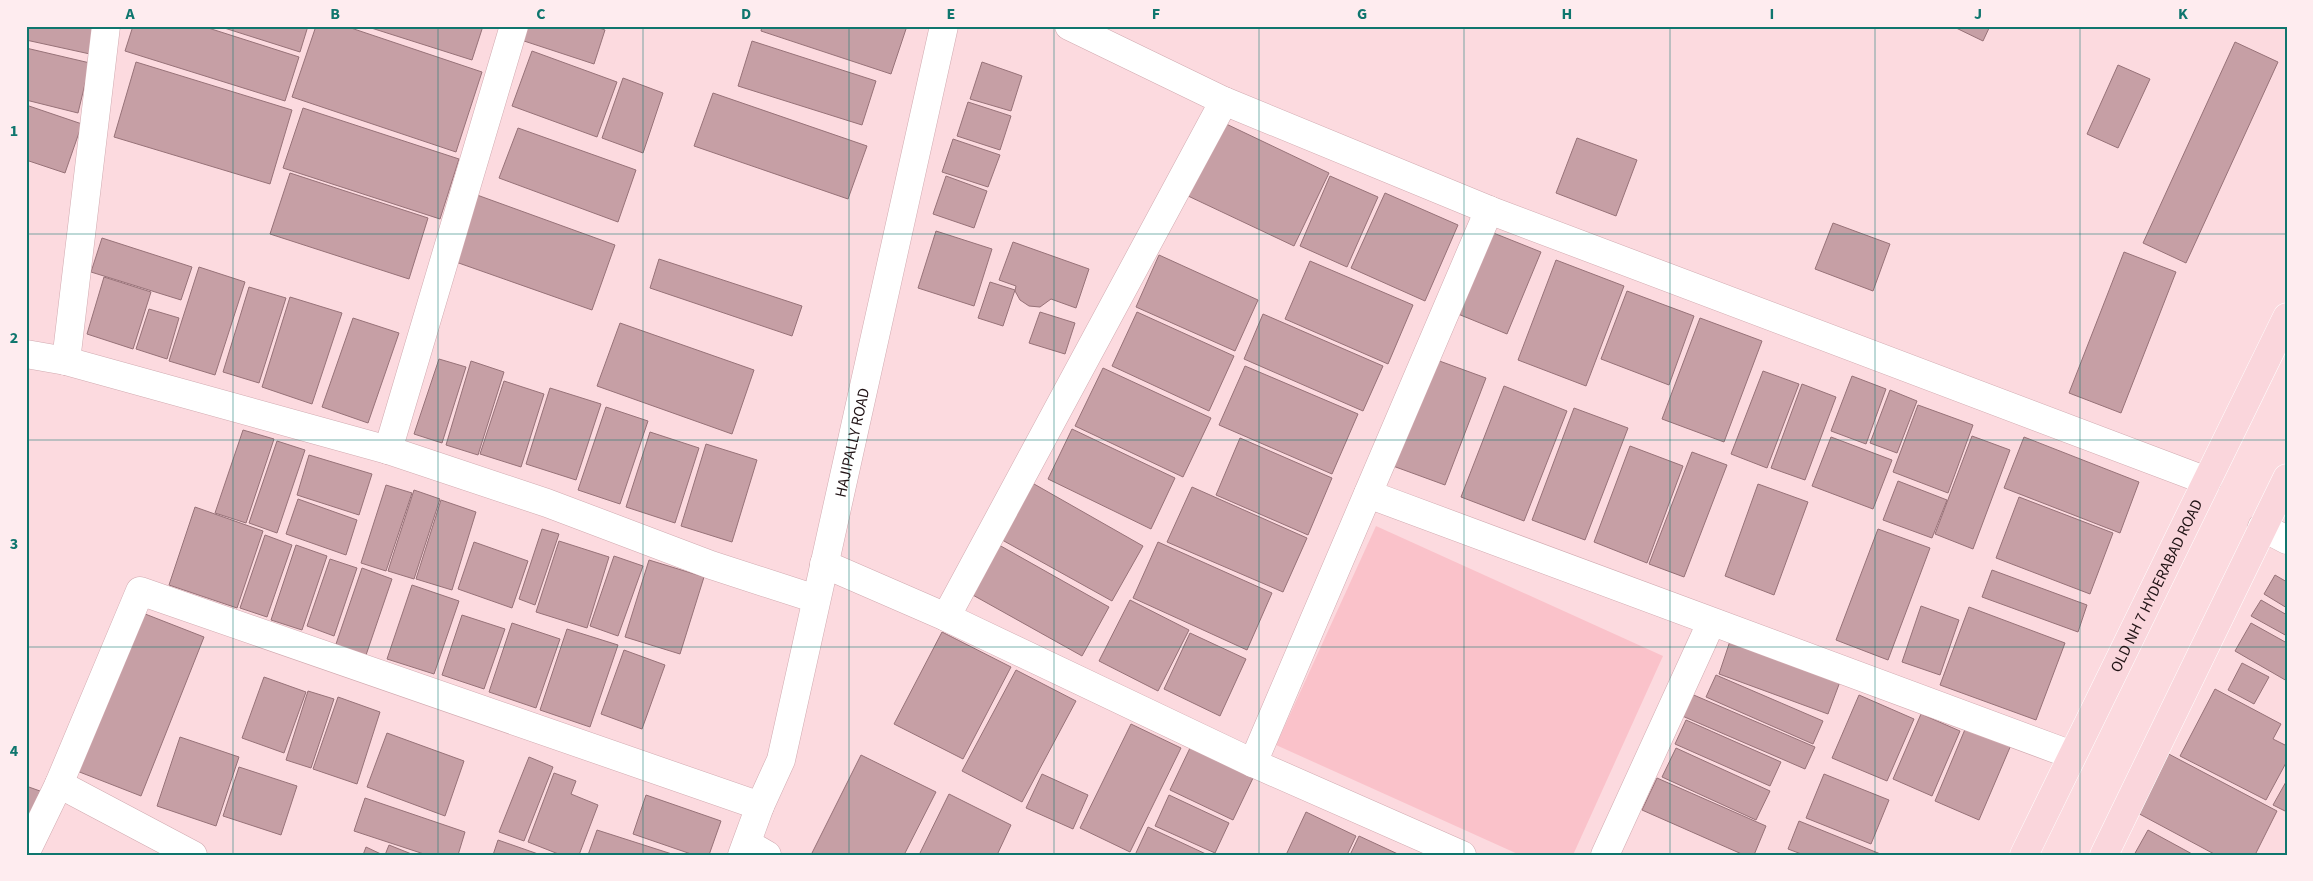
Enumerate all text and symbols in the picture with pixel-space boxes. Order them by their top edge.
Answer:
text: A [124,3,135,25]
text: B [330,3,340,25]
text: C [536,3,546,25]
text: D [741,3,751,25]
text: E [947,3,955,25]
text: F [1152,3,1160,25]
text: G [1357,3,1367,25]
text: H [1562,3,1572,25]
text: I [1770,3,1774,25]
text: J [1974,3,1982,25]
text: K [2178,3,2188,25]
text: 1 [10,120,18,142]
text: 2 [10,327,18,349]
street label: HAJIPALLY ROAD [830,386,875,499]
street label: OLD NH 7 HYDERABAD ROAD [2105,496,2208,676]
text: 3 [10,533,18,555]
text: 4 [10,740,19,762]

